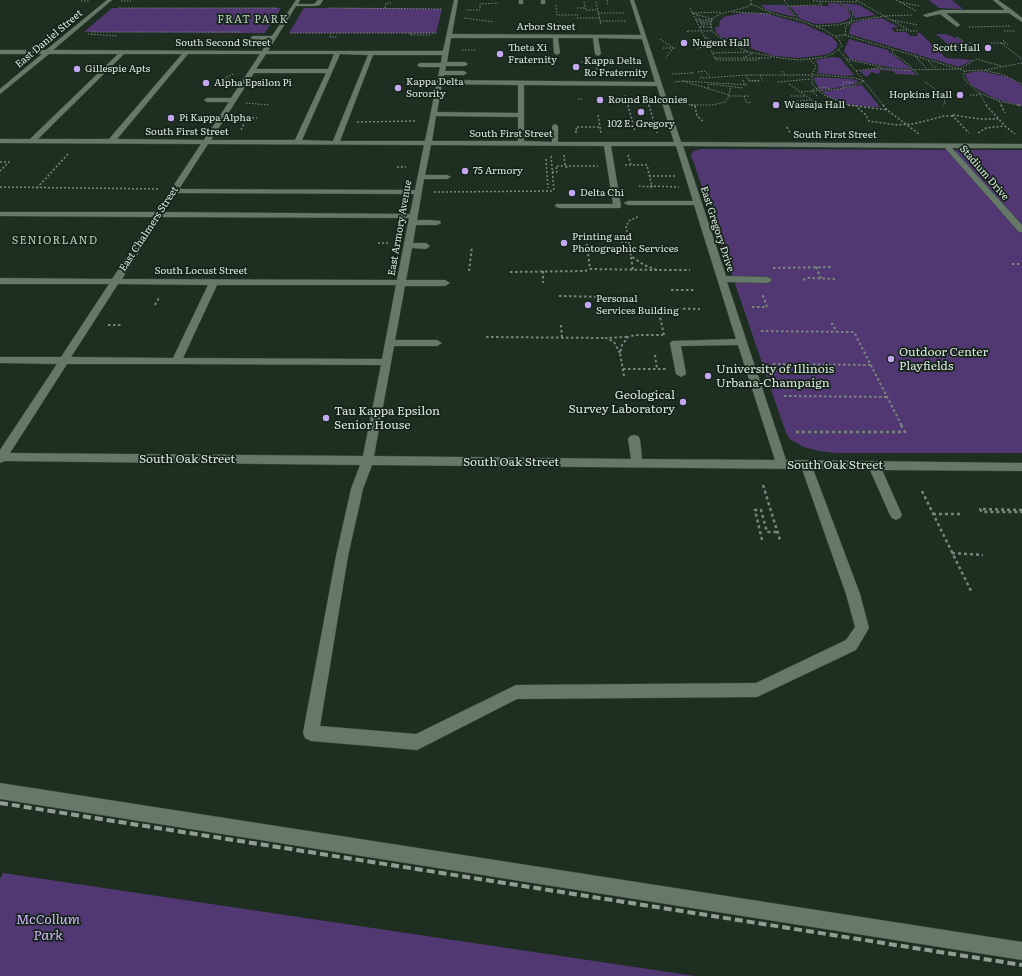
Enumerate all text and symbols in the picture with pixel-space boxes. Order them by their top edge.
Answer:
street label: East Daniel Street [13,7,85,71]
district label: FRAT PARK [217,13,289,27]
street label: Arbor Street [517,21,575,33]
street label: South Second Street [175,37,271,49]
place label: Nugent Hall [692,37,750,49]
marker: Nugent Hall [679,38,689,48]
place label: Theta Xi Fraternity [508,42,557,66]
place label: Scott Hall [933,42,980,54]
marker: Scott Hall [983,43,993,53]
marker: Theta Xi Fraternity [495,49,505,59]
place label: Kappa Delta Ro Fraternity [584,55,648,78]
marker: Kappa Delta Ro Fraternity [571,62,581,72]
place label: Gillespie Apts [85,63,150,75]
marker: Gillespie Apts [72,64,82,74]
place label: Kappa Delta Sorority [406,76,464,100]
place label: Alpha Epsilon Pi [214,77,292,89]
marker: Alpha Epsilon Pi [201,78,211,88]
marker: Kappa Delta Sorority [393,83,403,93]
place label: Hopkins Hall [889,89,952,101]
marker: Hopkins Hall [955,90,965,100]
place label: Round Balconies [608,94,687,106]
marker: Round Balconies [595,95,605,105]
place label: Wassaja Hall [784,99,845,111]
marker: Wassaja Hall [771,100,781,110]
marker: 102 E. Gregory [636,107,646,117]
place label: Pi Kappa Alpha [179,112,251,124]
marker: Pi Kappa Alpha [166,113,176,123]
place label: 102 E. Gregory [607,118,675,130]
street label: South First Street [145,126,229,138]
street label: South First Street [469,128,553,140]
street label: South First Street [793,129,877,141]
street label: Stadium Drive [957,143,1011,203]
place label: 75 Armory [473,165,523,177]
marker: 75 Armory [460,166,470,176]
street label: East Armory Avenue [386,179,414,277]
street label: East Chalmers Street [117,184,181,274]
street label: East Gregory Drive [697,185,737,273]
place label: Delta Chi [580,187,624,199]
marker: Delta Chi [567,188,577,198]
place label: Printing and Photographic Services [572,231,678,254]
district label: SENIORLAND [12,234,98,248]
marker: Printing and Photographic Services [559,238,569,248]
street label: South Locust Street [154,265,248,277]
place label: Personal Services Building [596,293,679,316]
marker: Personal Services Building [583,300,593,310]
place label: Outdoor Center Playfields [899,345,988,373]
marker: Outdoor Center Playfields [886,354,896,364]
place label: University of Illinois Urbana-Champaign [716,362,834,390]
marker: University of Illinois Urbana-Champaign [703,371,713,381]
place label: Geological Survey Laboratory [568,388,675,416]
marker: Geological Survey Laboratory [678,397,688,407]
place label: Tau Kappa Epsilon Senior House [334,404,440,432]
marker: Tau Kappa Epsilon Senior House [321,413,331,423]
street label: South Oak Street [139,452,235,466]
street label: South Oak Street [463,455,559,469]
street label: South Oak Street [787,458,883,472]
park label: McCollum Park [16,912,80,944]

